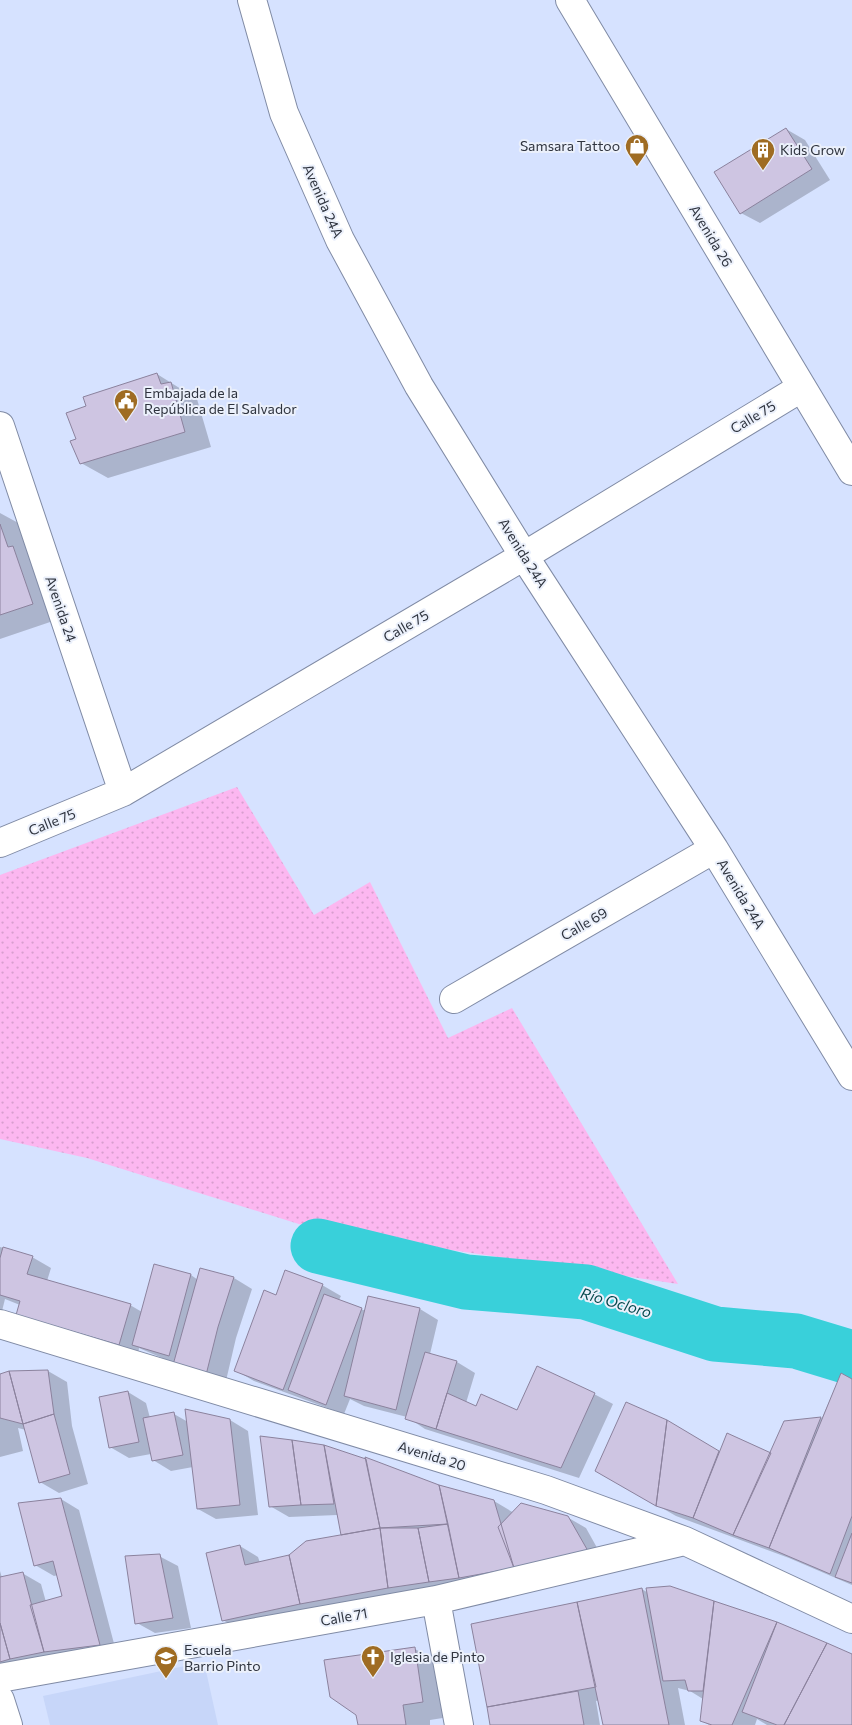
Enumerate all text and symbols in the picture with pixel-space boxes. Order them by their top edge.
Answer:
shop icon: Samsara Tattoo [624,133,650,167]
place label: Samsara Tattoo [520,137,620,154]
building icon: Kids Grow [750,137,776,171]
place label: Kids Grow [780,141,845,158]
street label: Avenida 24A [300,161,347,241]
street label: Avenida 26 [686,202,737,270]
place label: Embajada de la República de El Salvador [144,384,297,417]
public building icon: Embajada de la República de El Salvador [113,388,139,422]
street label: Calle 75 [727,397,778,437]
street label: Avenida 24A [495,515,552,591]
street label: Avenida 24 [42,573,81,645]
street label: Calle 75 [380,606,431,645]
street label: Calle 75 [26,804,78,839]
street label: Avenida 24A [714,856,769,932]
street label: Calle 69 [557,903,610,944]
water label: Río Ocloro [579,1283,654,1321]
street label: Avenida 20 [396,1437,468,1474]
street label: Calle 71 [319,1604,369,1629]
place label: Escuela Barrio Pinto [184,1641,261,1674]
church icon: Iglesia de Pinto [360,1644,386,1678]
school or university icon: Escuela Barrio Pinto [153,1645,179,1679]
place label: Iglesia de Pinto [390,1648,485,1665]

